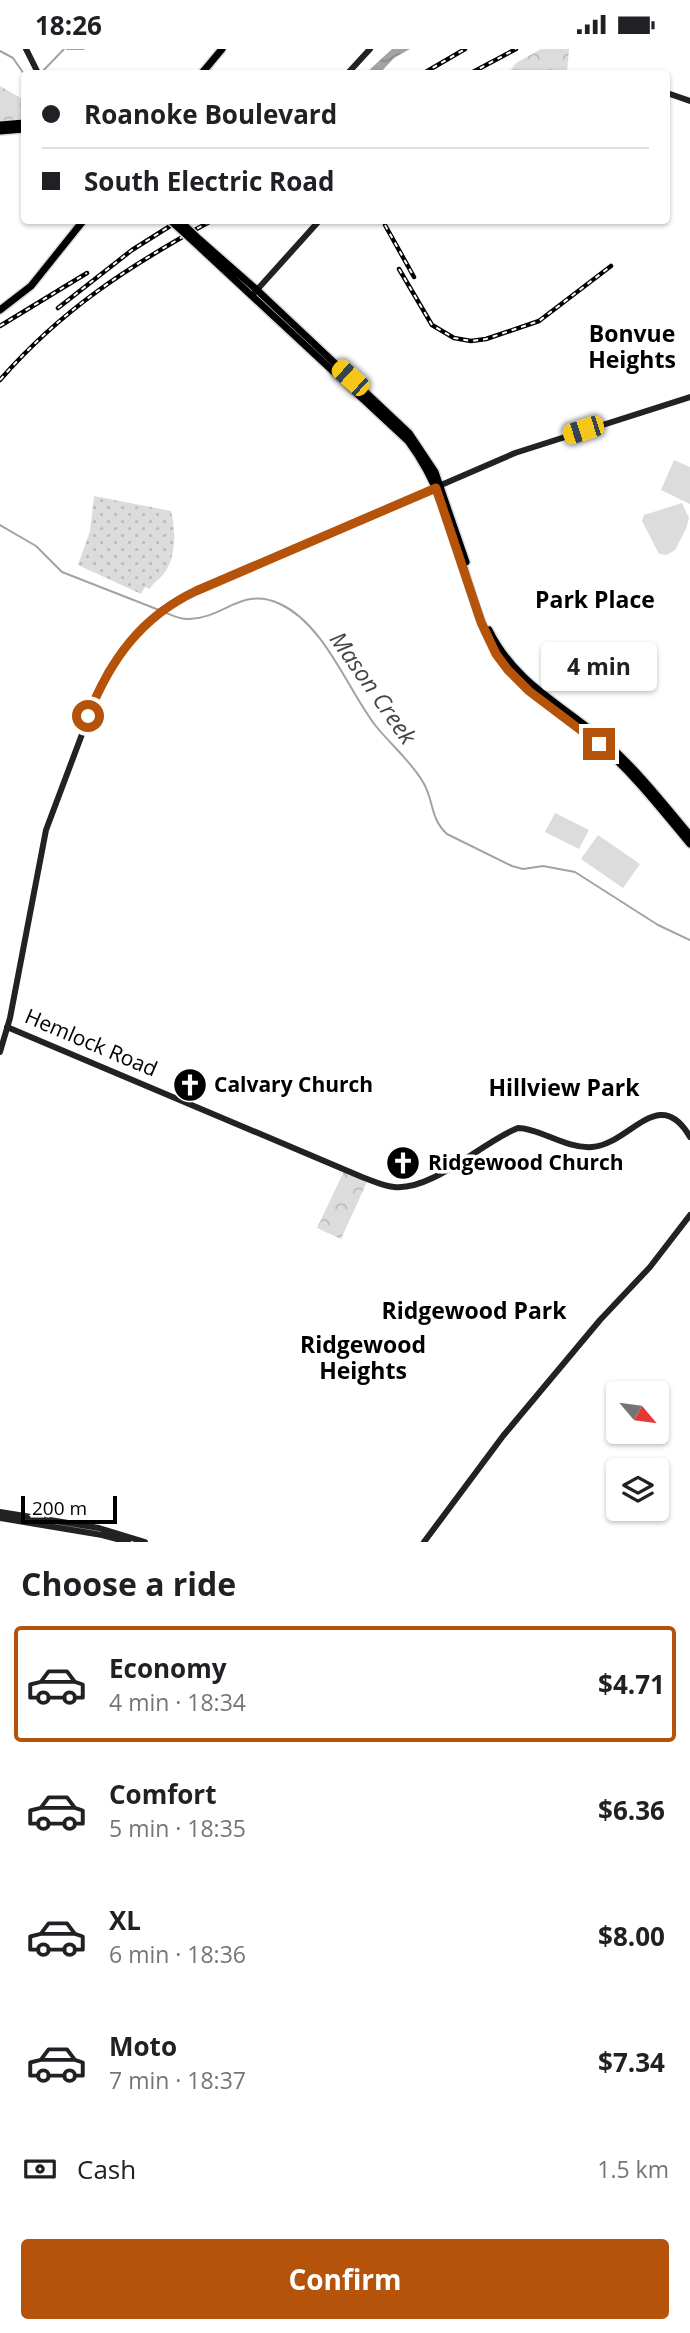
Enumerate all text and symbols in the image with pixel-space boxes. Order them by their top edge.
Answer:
text: 18:26 [35,7,102,43]
text: Roanoke Boulevard [84,96,337,132]
text: South Electric Road [84,163,334,199]
district label: Bonvue Heights [588,317,676,375]
car [328,356,373,400]
car [560,414,607,446]
district label: Park Place [535,583,655,615]
water label: Mason Creek [323,625,425,751]
callout: 4 min [541,643,657,691]
text: 4 min [567,650,631,682]
route start [72,700,104,732]
route end [583,728,615,760]
street label: Hemlock Road [21,1002,162,1083]
church icon: Calvary Church [171,1066,209,1104]
place label: Calvary Church [214,1070,373,1098]
district label: Hillview Park [488,1071,640,1103]
church icon: Ridgewood Church [384,1144,422,1182]
place label: Ridgewood Church [428,1148,624,1176]
district label: Ridgewood Park [381,1294,567,1326]
district label: Ridgewood Heights [300,1328,426,1386]
north arrow [606,1381,668,1444]
map controls [606,1381,669,1521]
button: layers [606,1458,669,1521]
scale bar [21,1493,117,1525]
text: 200 m [32,1495,87,1521]
text: Choose a ride [21,1562,236,1605]
text: Economy [109,1650,227,1686]
icon: car [25,1653,88,1716]
text: $4.71 [598,1666,665,1702]
text: 4 min · 18:34 [109,1686,246,1718]
text: Comfort [109,1776,216,1812]
icon: car [25,1779,88,1842]
text: $6.36 [598,1792,665,1828]
text: 5 min · 18:35 [109,1812,246,1844]
text: XL [109,1902,141,1938]
icon: car [25,1905,88,1968]
text: $8.00 [598,1918,665,1954]
text: 6 min · 18:36 [109,1938,246,1970]
text: Moto [109,2028,177,2064]
icon: car [25,2031,88,2094]
text: $7.34 [598,2044,665,2080]
text: 7 min · 18:37 [109,2064,246,2096]
icon: cash [21,2150,59,2188]
text: Cash [77,2151,136,2187]
text: 1.5 km [597,2153,669,2185]
button: Confirm [21,2239,669,2319]

